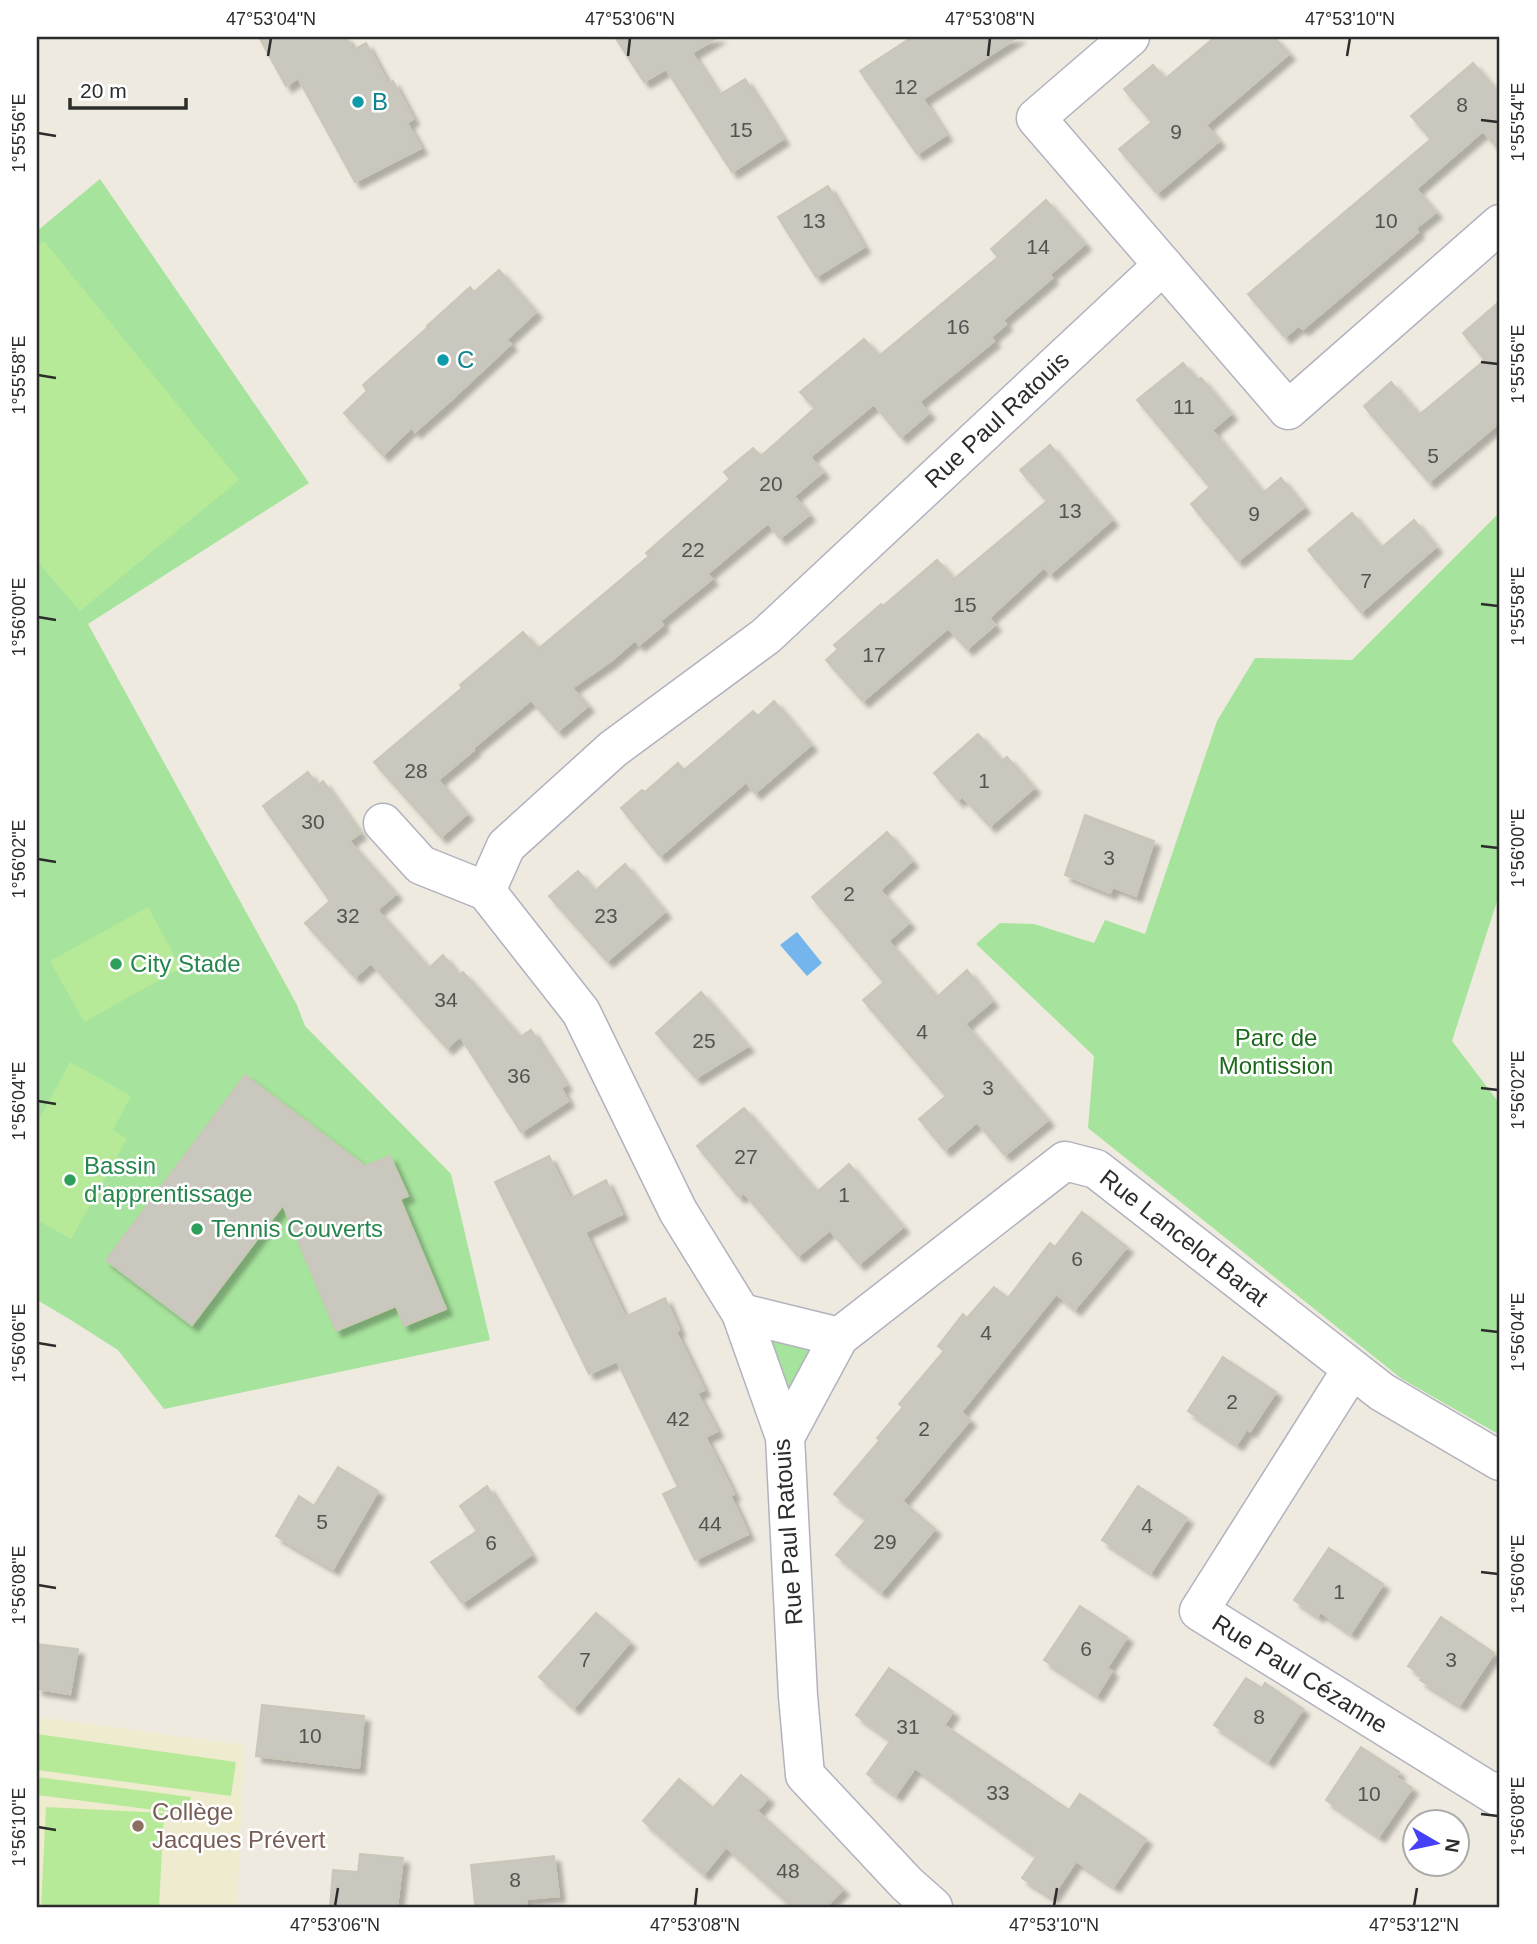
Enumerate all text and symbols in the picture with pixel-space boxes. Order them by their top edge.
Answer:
text: 47°53'04"N [226,9,316,29]
text: 47°53'06"N [585,9,675,29]
text: 47°53'08"N [945,9,1035,29]
text: 47°53'10"N [1305,9,1395,29]
scale bar [70,66,186,110]
house number: 12 [894,75,918,98]
text: 20 m [80,79,127,102]
text: 1°55'54"E [1508,82,1528,162]
place label: B [372,88,388,115]
text: 1°55'56"E [9,93,29,173]
house number: 8 [1456,93,1468,116]
marker: B [350,94,366,110]
house number: 15 [729,118,753,141]
house number: 9 [1170,120,1182,143]
house number: 13 [802,209,826,232]
house number: 10 [1374,209,1398,232]
house number: 14 [1026,235,1050,258]
house number: 16 [946,315,970,338]
text: 1°55'56"E [1508,324,1528,404]
text: 1°55'58"E [9,335,29,415]
place label: C [457,346,474,373]
street label: Rue Paul Ratouis [919,346,1074,493]
marker: C [435,352,451,368]
house number: 11 [1173,395,1195,418]
house number: 5 [1427,444,1439,467]
house number: 20 [759,472,783,495]
house number: 13 [1058,499,1082,522]
house number: 9 [1248,502,1260,525]
house number: 22 [681,538,705,561]
text: 1°55'58"E [1508,566,1528,646]
house number: 7 [1360,569,1372,592]
text: 1°56'00"E [9,577,29,657]
house number: 15 [953,593,977,616]
house number: 17 [862,643,886,666]
house number: 28 [404,759,428,782]
house number: 1 [978,769,990,792]
text: 1°56'00"E [1508,808,1528,888]
house number: 30 [301,810,325,833]
text: 1°56'02"E [9,819,29,899]
house number: 3 [1103,846,1115,869]
house number: 2 [843,882,855,905]
house number: 32 [336,904,360,927]
house number: 23 [594,904,618,927]
place label: City Stade [130,950,241,977]
marker: City Stade [108,956,124,972]
house number: 34 [434,988,458,1011]
house number: 4 [916,1020,928,1043]
park label: Parc de Montission [1219,1024,1333,1079]
house number: 25 [692,1029,716,1052]
text: 1°56'02"E [1508,1050,1528,1130]
text: 1°56'04"E [9,1061,29,1141]
house number: 36 [507,1064,531,1087]
house number: 3 [982,1076,994,1099]
house number: 27 [734,1145,758,1168]
place label: Bassin d'apprentissage [84,1152,253,1207]
street label: Rue Lancelot Barat [1095,1164,1274,1312]
marker: Bassin d'apprentissage [62,1172,78,1188]
house number: 1 [838,1183,850,1206]
place label: Tennis Couverts [211,1215,383,1242]
marker: Tennis Couverts [189,1221,205,1237]
house number: 6 [1071,1247,1083,1270]
text: 1°56'04"E [1508,1292,1528,1372]
text: 1°56'06"E [9,1303,29,1383]
house number: 4 [980,1321,992,1344]
house number: 2 [1226,1390,1238,1413]
house number: 42 [666,1407,690,1430]
house number: 2 [918,1417,930,1440]
street label: Rue Paul Ratouis [768,1438,807,1626]
house number: 5 [316,1510,328,1533]
house number: 44 [698,1512,722,1535]
house number: 4 [1141,1514,1153,1537]
house number: 29 [873,1530,897,1553]
house number: 6 [485,1531,497,1554]
text: 1°56'06"E [1508,1534,1528,1614]
text: 1°56'08"E [9,1545,29,1625]
house number: 1 [1333,1580,1345,1603]
street label: Rue Paul Cézanne [1208,1609,1393,1738]
house number: 6 [1080,1637,1092,1660]
house number: 7 [579,1648,591,1671]
house number: 3 [1445,1648,1457,1671]
house number: 8 [1253,1705,1265,1728]
house number: 31 [896,1715,920,1738]
house number: 10 [298,1724,322,1747]
text: 1°56'08"E [1508,1776,1528,1856]
house number: 33 [986,1781,1010,1804]
house number: 10 [1357,1782,1381,1805]
text: 1°56'10"E [9,1787,29,1867]
place label: Collège Jacques Prévert [152,1798,326,1853]
north arrow [1400,1808,1470,1878]
marker: Collège Jacques Prévert [130,1818,146,1834]
text: N [1441,1837,1464,1854]
house number: 48 [776,1859,800,1882]
house number: 8 [509,1868,521,1891]
text: 47°53'06"N [290,1915,380,1935]
text: 47°53'08"N [650,1915,740,1935]
text: 47°53'10"N [1009,1915,1099,1935]
text: 47°53'12"N [1369,1915,1459,1935]

